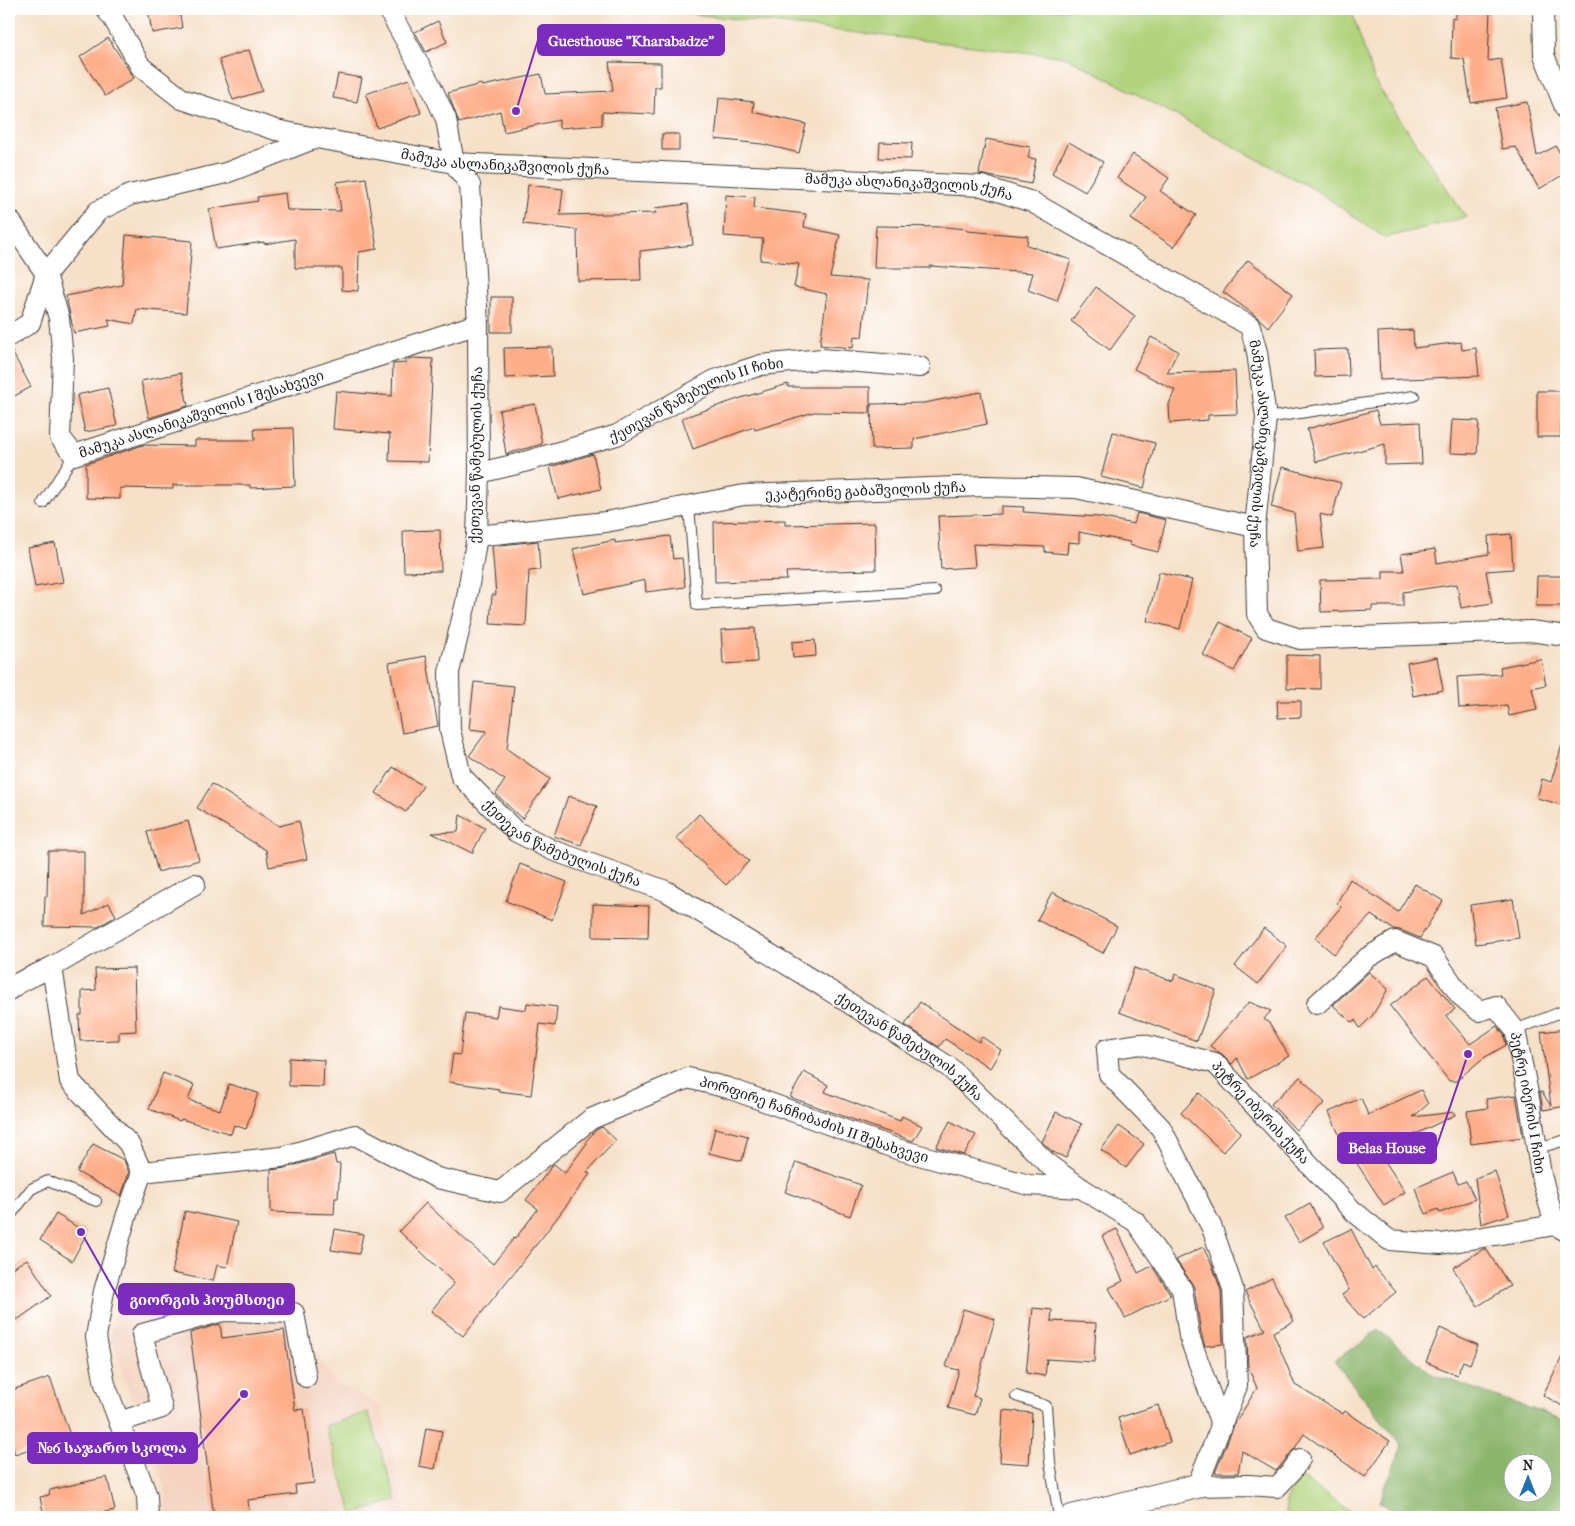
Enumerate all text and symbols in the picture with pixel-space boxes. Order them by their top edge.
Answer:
callout: Guesthouse "Kharabadze" [538,25,724,55]
text: Guesthouse "Kharabadze" [548,32,714,50]
street label: მამუკა ასლანიკაშვილის ქუჩა [400,145,610,178]
street label: მამუკა ასლანიკაშვილის ქუჩა [805,170,1015,204]
street label: მამუკა ასლანიკაშვილის ქუჩა [1246,338,1275,548]
street label: ქეთევან წამებულის II ჩიხი [607,354,784,445]
street label: მამუკა ასლანიკაშვილის I შესახვევი [77,366,326,461]
street label: ქეთევან წამებულის ქუჩა [466,366,486,544]
street label: ეკატერინე გაბაშვილის ქუჩა [765,478,966,503]
street label: ქეთევან წამებულის ქუჩა [480,795,643,890]
street label: ქეთევან წამებულის ქუჩა [833,988,987,1104]
street label: პეტრე იბერის I ჩიხი [1507,1030,1549,1175]
street label: პეტრე იბერის ქუჩა [1208,1057,1313,1168]
street label: პორფირე ჩანჩიბაძის II შესახვევი [698,1073,931,1166]
callout: Belas House [1338,1133,1436,1163]
text: Belas House [1348,1139,1426,1157]
callout: გიორგის ჰოუმსთეი [119,1284,294,1314]
text: გიორგის ჰოუმსთეი [129,1291,285,1309]
callout: №6 საჯარო სკოლა [28,1433,197,1463]
text: №6 საჯარო სკოლა [37,1439,187,1457]
north arrow [1502,1454,1552,1504]
text: N [1523,1457,1534,1474]

